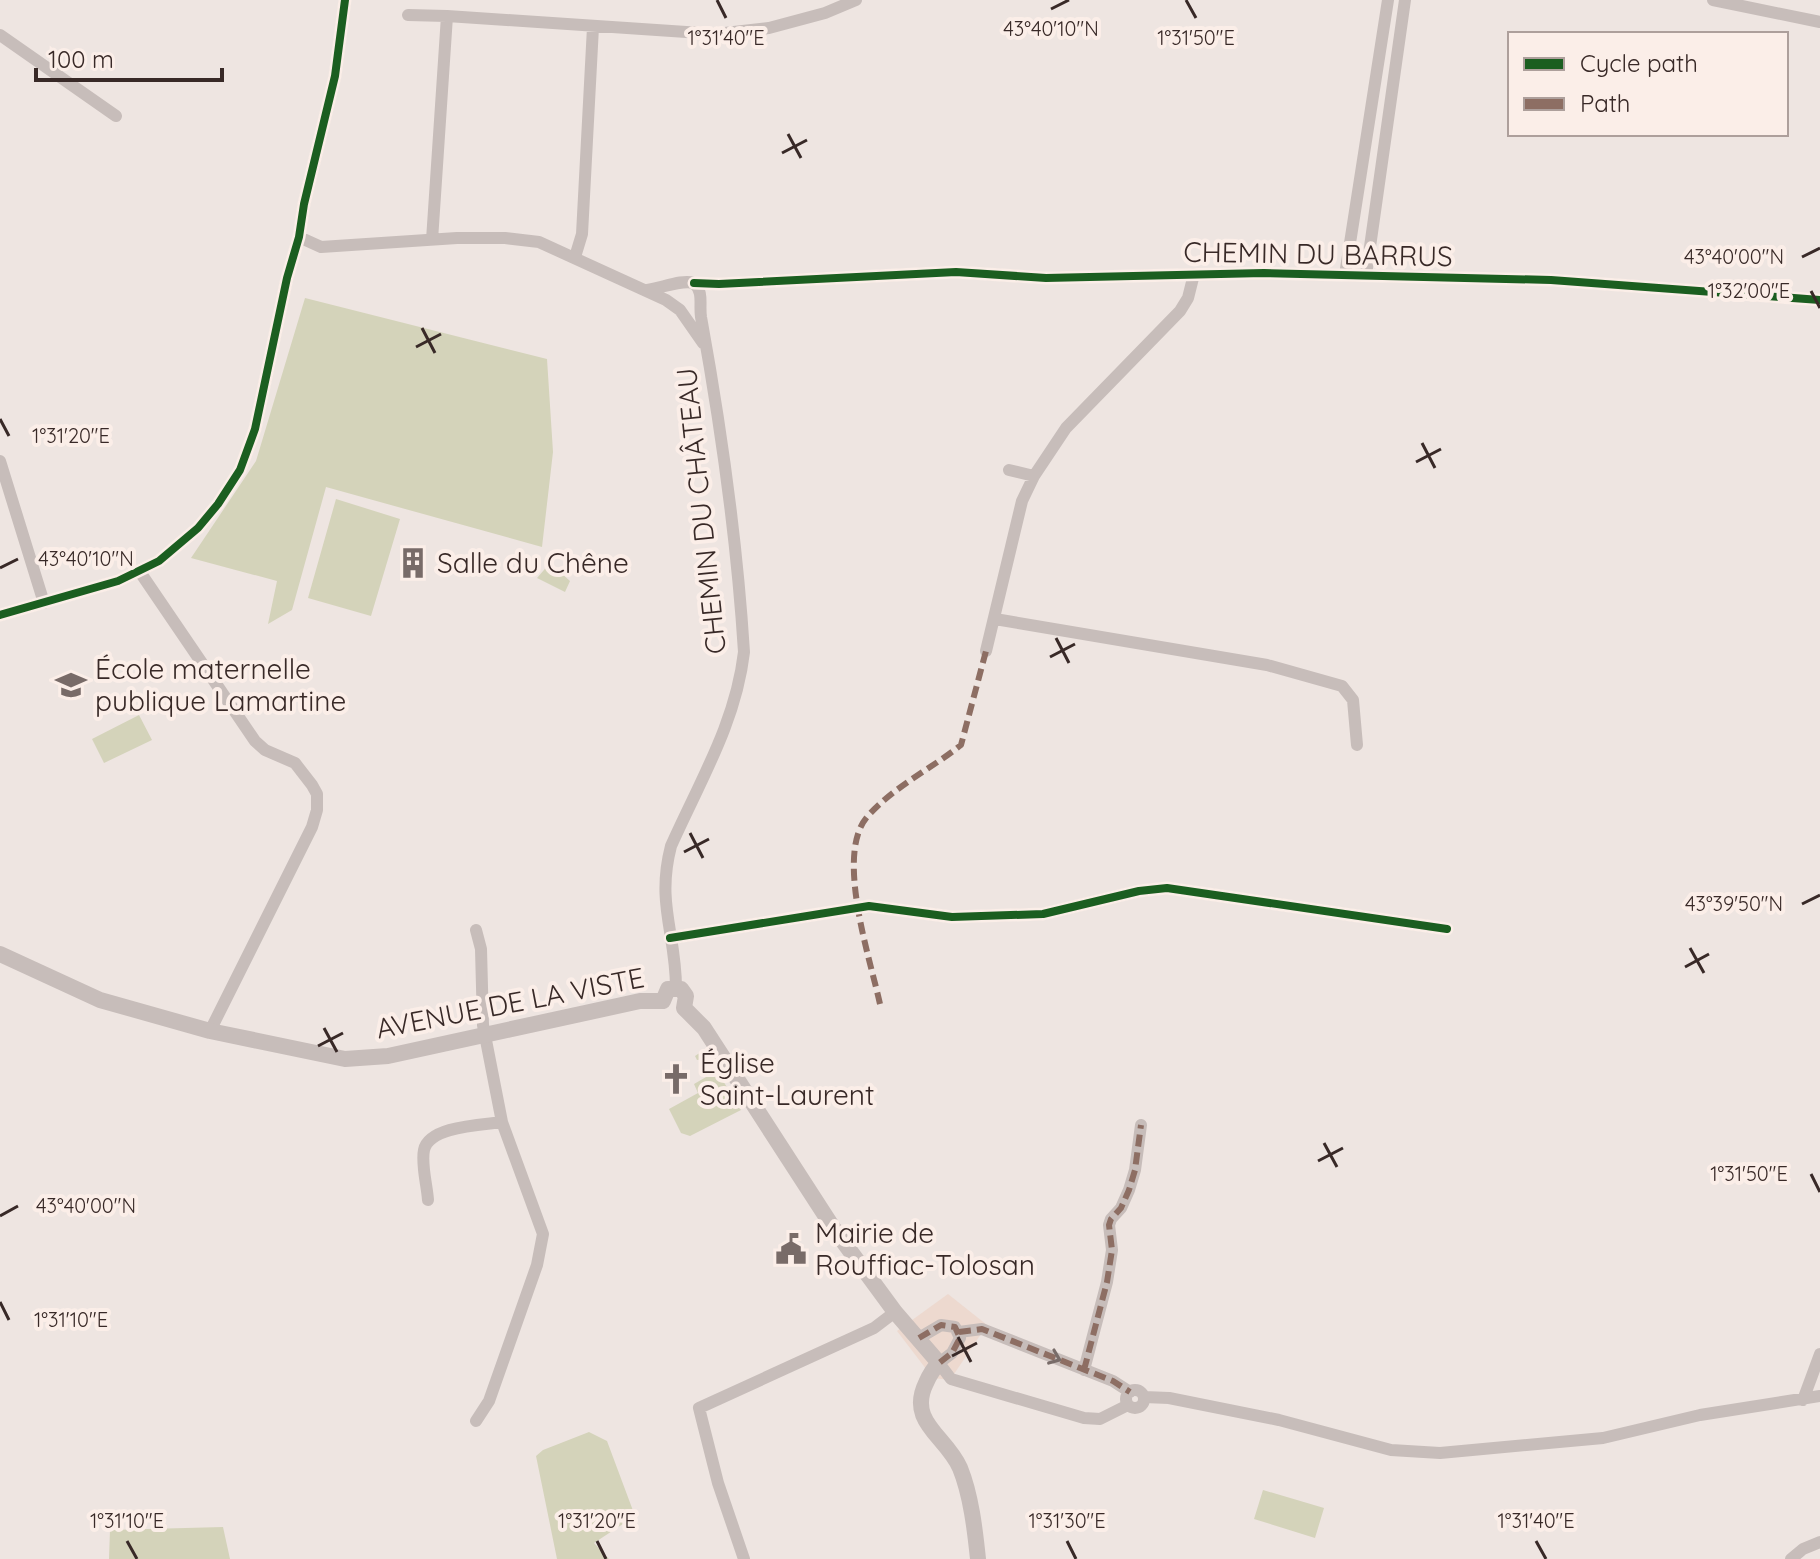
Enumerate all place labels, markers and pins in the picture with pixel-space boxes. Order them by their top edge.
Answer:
place label: Salle du Chêne [437,545,629,580]
building icon: Salle du Chêne [396,546,430,580]
place label: École maternelle publique Lamartine [95,651,346,718]
school or university icon: École maternelle publique Lamartine [54,668,88,702]
place label: Église Saint-Laurent [700,1045,874,1112]
church icon: Église Saint-Laurent [659,1062,693,1096]
place label: Mairie de Rouffiac-Tolosan [815,1215,1035,1282]
public building icon: Mairie de Rouffiac-Tolosan [774,1232,808,1266]

